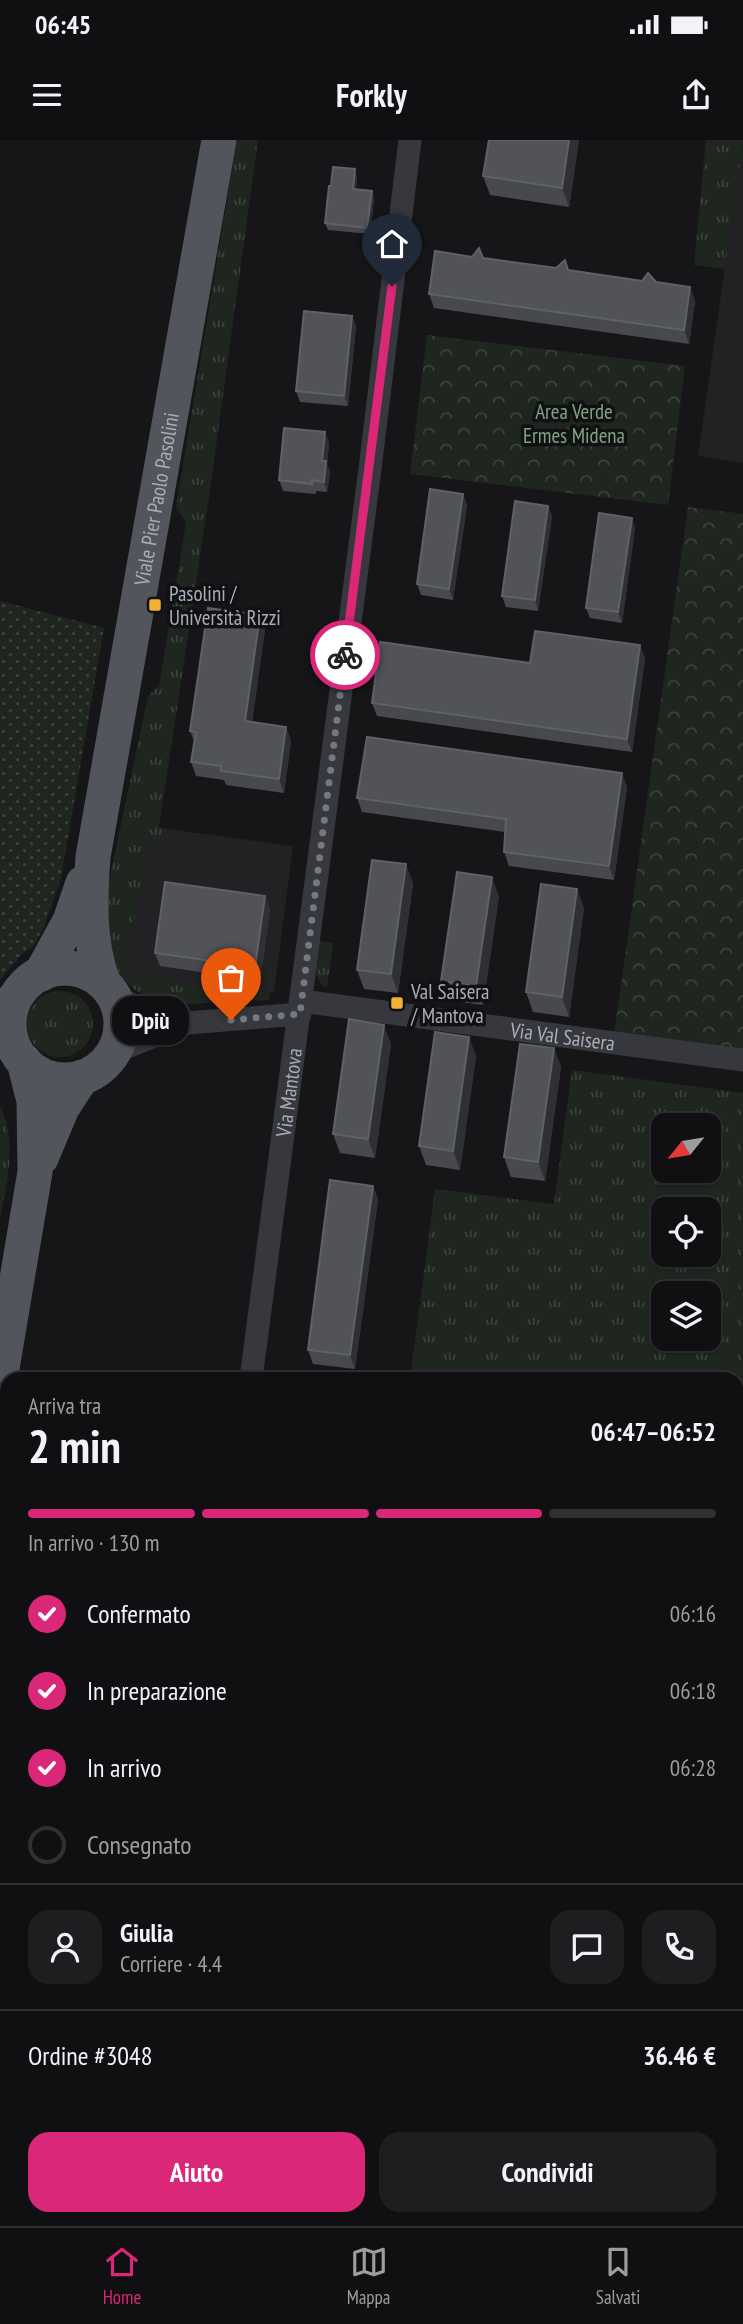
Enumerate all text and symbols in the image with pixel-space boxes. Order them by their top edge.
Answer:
text: 06:45 [35,8,91,41]
text: Forkly [336,74,407,116]
icon: menu [28,76,66,114]
icon: share [677,76,715,114]
pin [362,214,422,286]
icon: home [373,225,411,263]
park label: Area Verde Ermes Midena [523,398,625,449]
street label: Viale Pier Paolo Pasolini [127,410,184,589]
place label: Pasolini / Università Rizzi [169,580,281,631]
marker: Pasolini / Università Rizzi [147,597,163,613]
courier [310,620,380,690]
icon: bike [326,636,364,674]
pin [201,948,261,1020]
icon: bag [212,959,250,997]
place label: Val Saisera / Mantova [410,978,489,1029]
marker: Val Saisera / Mantova [389,995,405,1011]
callout: Dpiù [112,996,189,1044]
text: Dpiù [131,1006,170,1035]
street label: Via Val Saisera [508,1015,617,1056]
street label: Via Mantova [269,1046,308,1139]
north arrow [651,1113,721,1183]
map controls [651,1113,721,1351]
button: locate [651,1197,721,1267]
button: layers [651,1281,721,1351]
text: Arriva tra [28,1391,101,1420]
text: 06:47–06:52 [591,1415,716,1448]
text: 2 min [28,1416,121,1476]
text: In arrivo · 130 m [28,1528,160,1557]
icon: check [28,1595,66,1633]
text: Confermato [87,1597,191,1630]
text: 06:16 [670,1599,716,1628]
icon: check [28,1672,66,1710]
text: In preparazione [87,1674,227,1707]
text: 06:18 [670,1676,716,1705]
icon: check [28,1749,66,1787]
text: In arrivo [87,1751,162,1784]
text: 06:28 [670,1753,716,1782]
text: Consegnato [87,1828,191,1861]
button: person [28,1910,102,1984]
button: chat [550,1910,624,1984]
button: phone [642,1910,716,1984]
text: Giulia [120,1916,173,1949]
text: Corriere · 4.4 [120,1949,222,1978]
text: Ordine #3048 [28,2039,152,2072]
text: 36.46 € [643,2039,716,2072]
button: Aiuto [28,2132,365,2212]
button: Condividi [379,2132,716,2212]
tab: Home [103,2243,141,2309]
tab: Mappa [347,2243,390,2309]
tab: Salvati [596,2243,640,2309]

